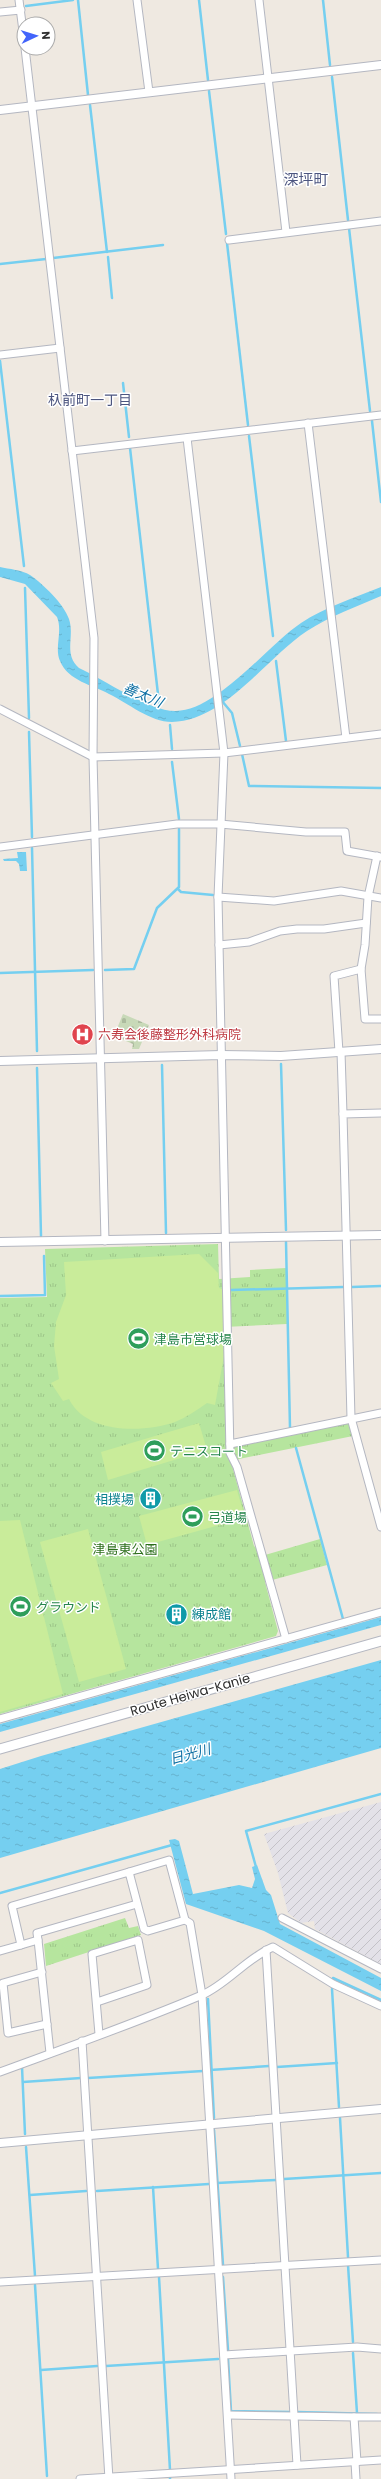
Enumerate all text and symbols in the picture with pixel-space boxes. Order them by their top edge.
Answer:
north arrow [16,16,56,56]
text: N [38,31,54,40]
district label: 深坪町 [283,169,329,190]
district label: 杁前町一丁目 [48,390,132,410]
water label: 善太川 [120,678,168,713]
hospital icon: 六寿会後藤整形外科病院 [69,1021,95,1047]
place label: 六寿会後藤整形外科病院 [98,1025,241,1044]
sports icon: 津島市営球場 [126,1326,152,1352]
place label: 津島市営球場 [154,1330,232,1349]
sports icon: テニスコート [141,1438,167,1464]
place label: テニスコート [170,1442,248,1461]
building icon: 相撲場 [137,1486,163,1512]
place label: 相撲場 [95,1490,134,1509]
sports icon: 弓道場 [179,1504,205,1530]
place label: 弓道場 [208,1508,247,1527]
park label: 津島東公園 [92,1540,158,1559]
sports icon: グラウンド [8,1594,34,1620]
place label: グラウンド [36,1598,101,1617]
building icon: 練成館 [163,1601,189,1627]
place label: 練成館 [192,1605,231,1624]
street label: Route Heiwa-Kanie [128,1668,252,1721]
water label: 日光川 [167,1738,215,1769]

